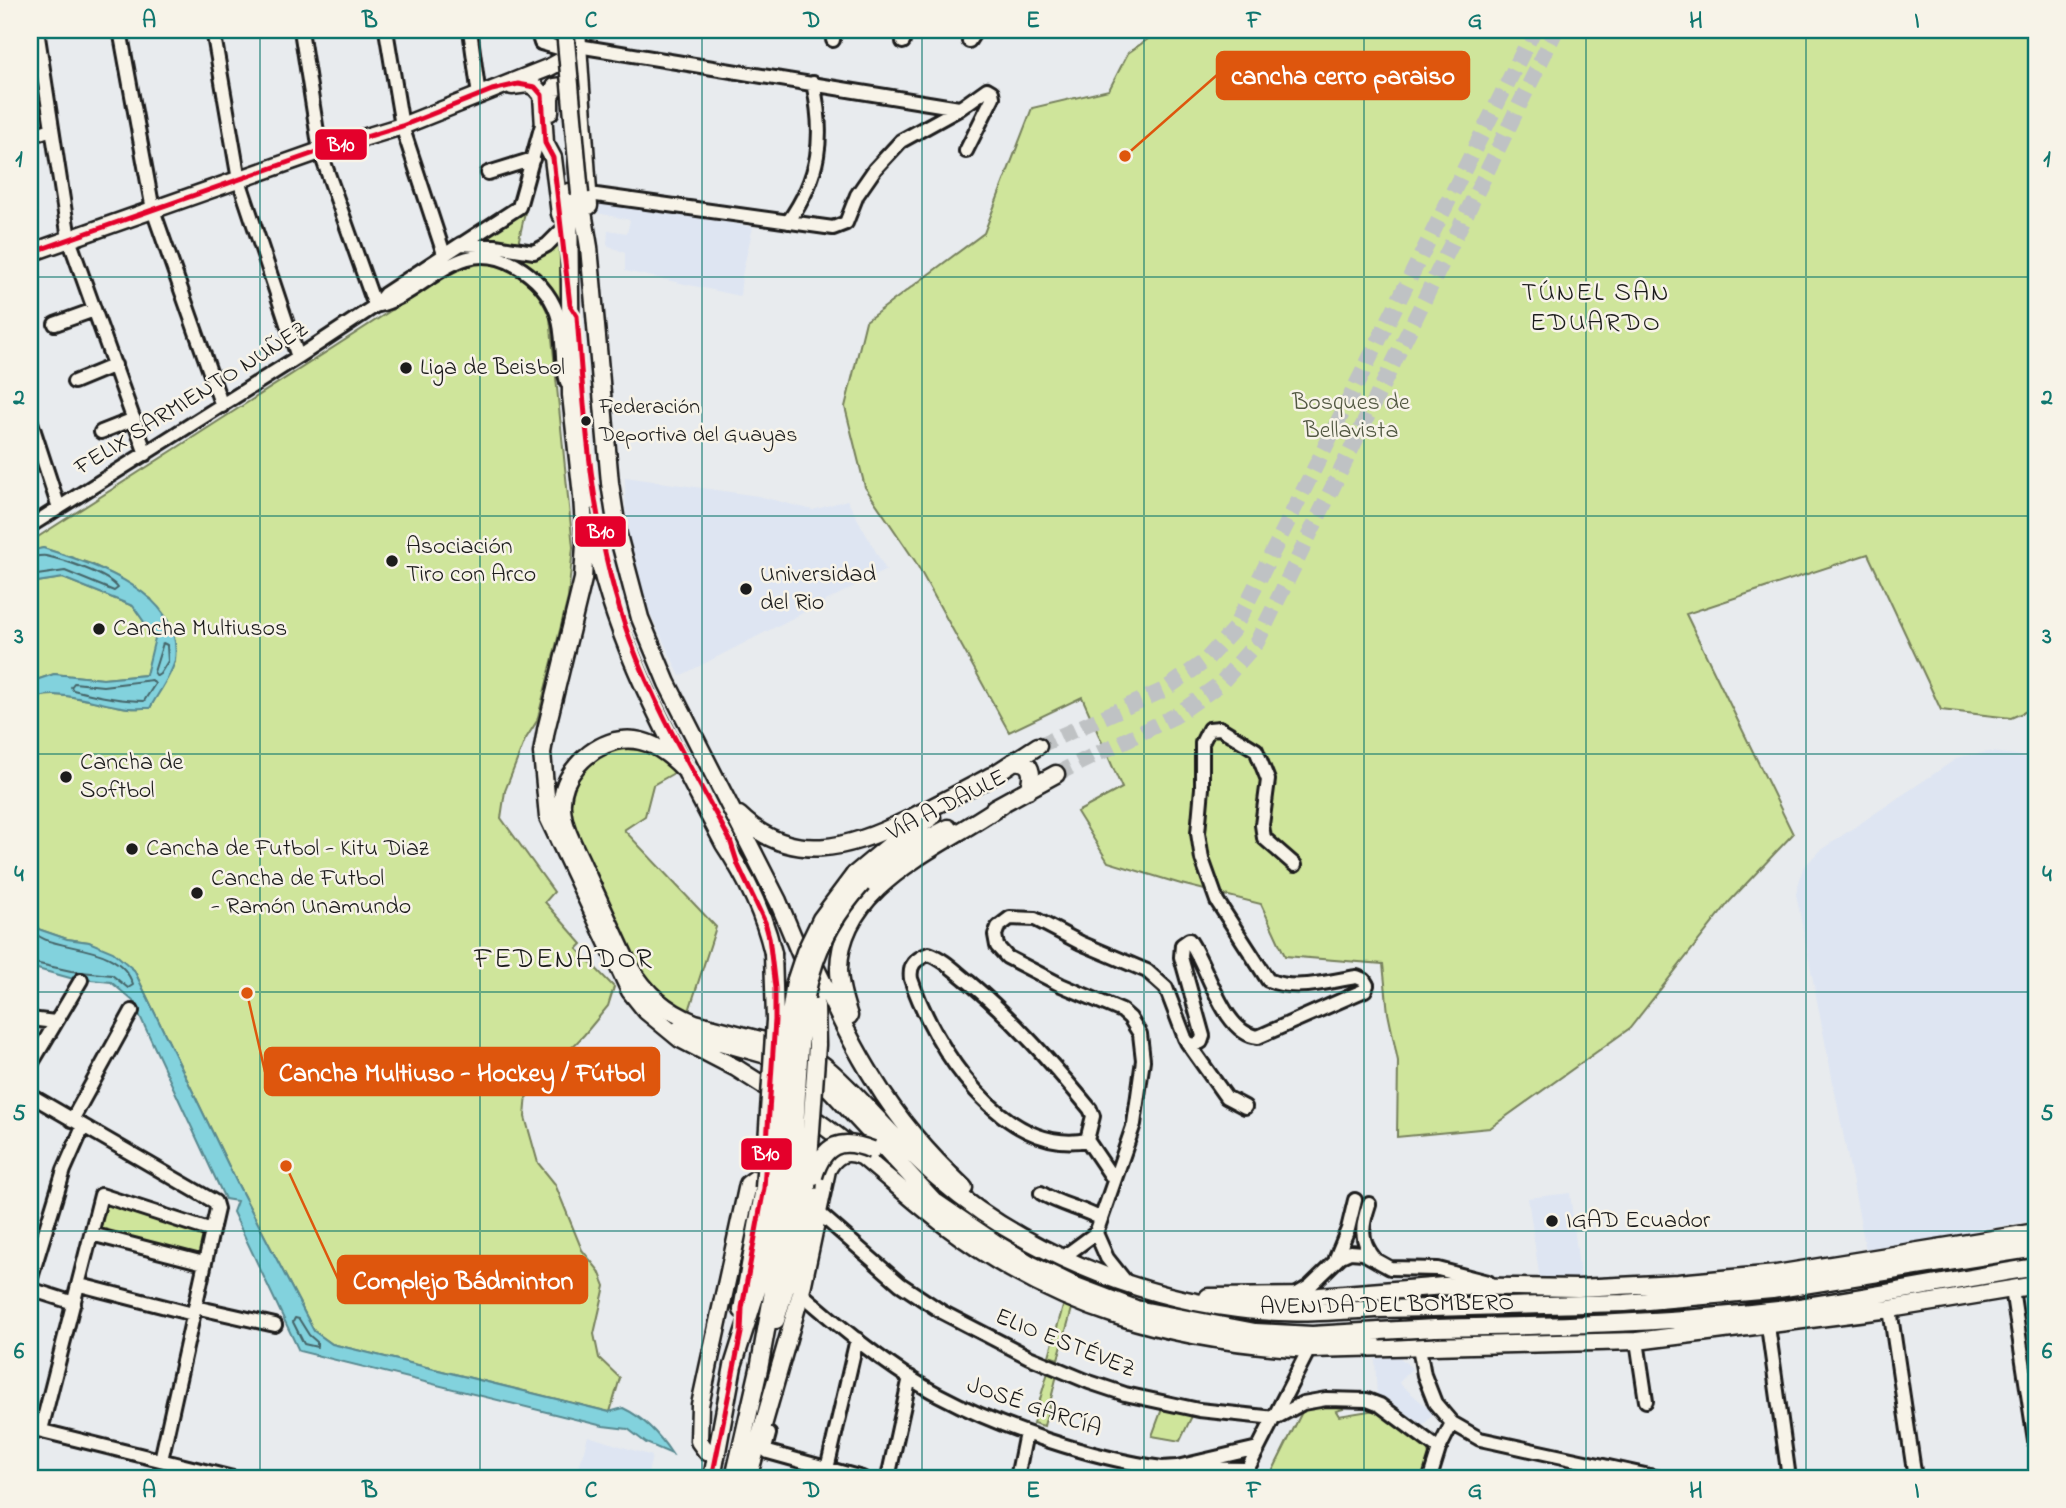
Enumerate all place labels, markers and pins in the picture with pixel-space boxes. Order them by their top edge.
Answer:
callout: cancha cerro paraiso [1217,52,1469,99]
place label: Liga de Beisbol [420,351,565,386]
marker: Liga de Beisbol [398,360,414,376]
place label: Federación Deportiva del Guayas [598,392,797,453]
marker: Federación Deportiva del Guayas [579,414,593,428]
place label: Asociación Tiro con Arco [406,530,536,593]
marker: Asociación Tiro con Arco [384,553,400,569]
place label: Universidad del Rio [760,558,876,621]
marker: Universidad del Rio [738,581,754,597]
place label: Cancha Multiusos [113,612,287,647]
marker: Cancha Multiusos [91,621,107,637]
place label: Cancha de Softbol [80,746,183,809]
marker: Cancha de Softbol [58,769,74,785]
place label: Cancha de Futbol - Kitu Diaz [146,832,430,867]
marker: Cancha de Futbol - Kitu Diaz [124,841,140,857]
place label: Cancha de Futbol - Ramón Unamundo [211,862,411,925]
marker: Cancha de Futbol - Ramón Unamundo [189,885,205,901]
callout: Cancha Multiuso - Hockey / Fútbol [265,1048,659,1095]
place label: IGAD Ecuador [1566,1204,1711,1239]
marker: IGAD Ecuador [1544,1213,1560,1229]
callout: Complejo Bádminton [338,1256,587,1303]

